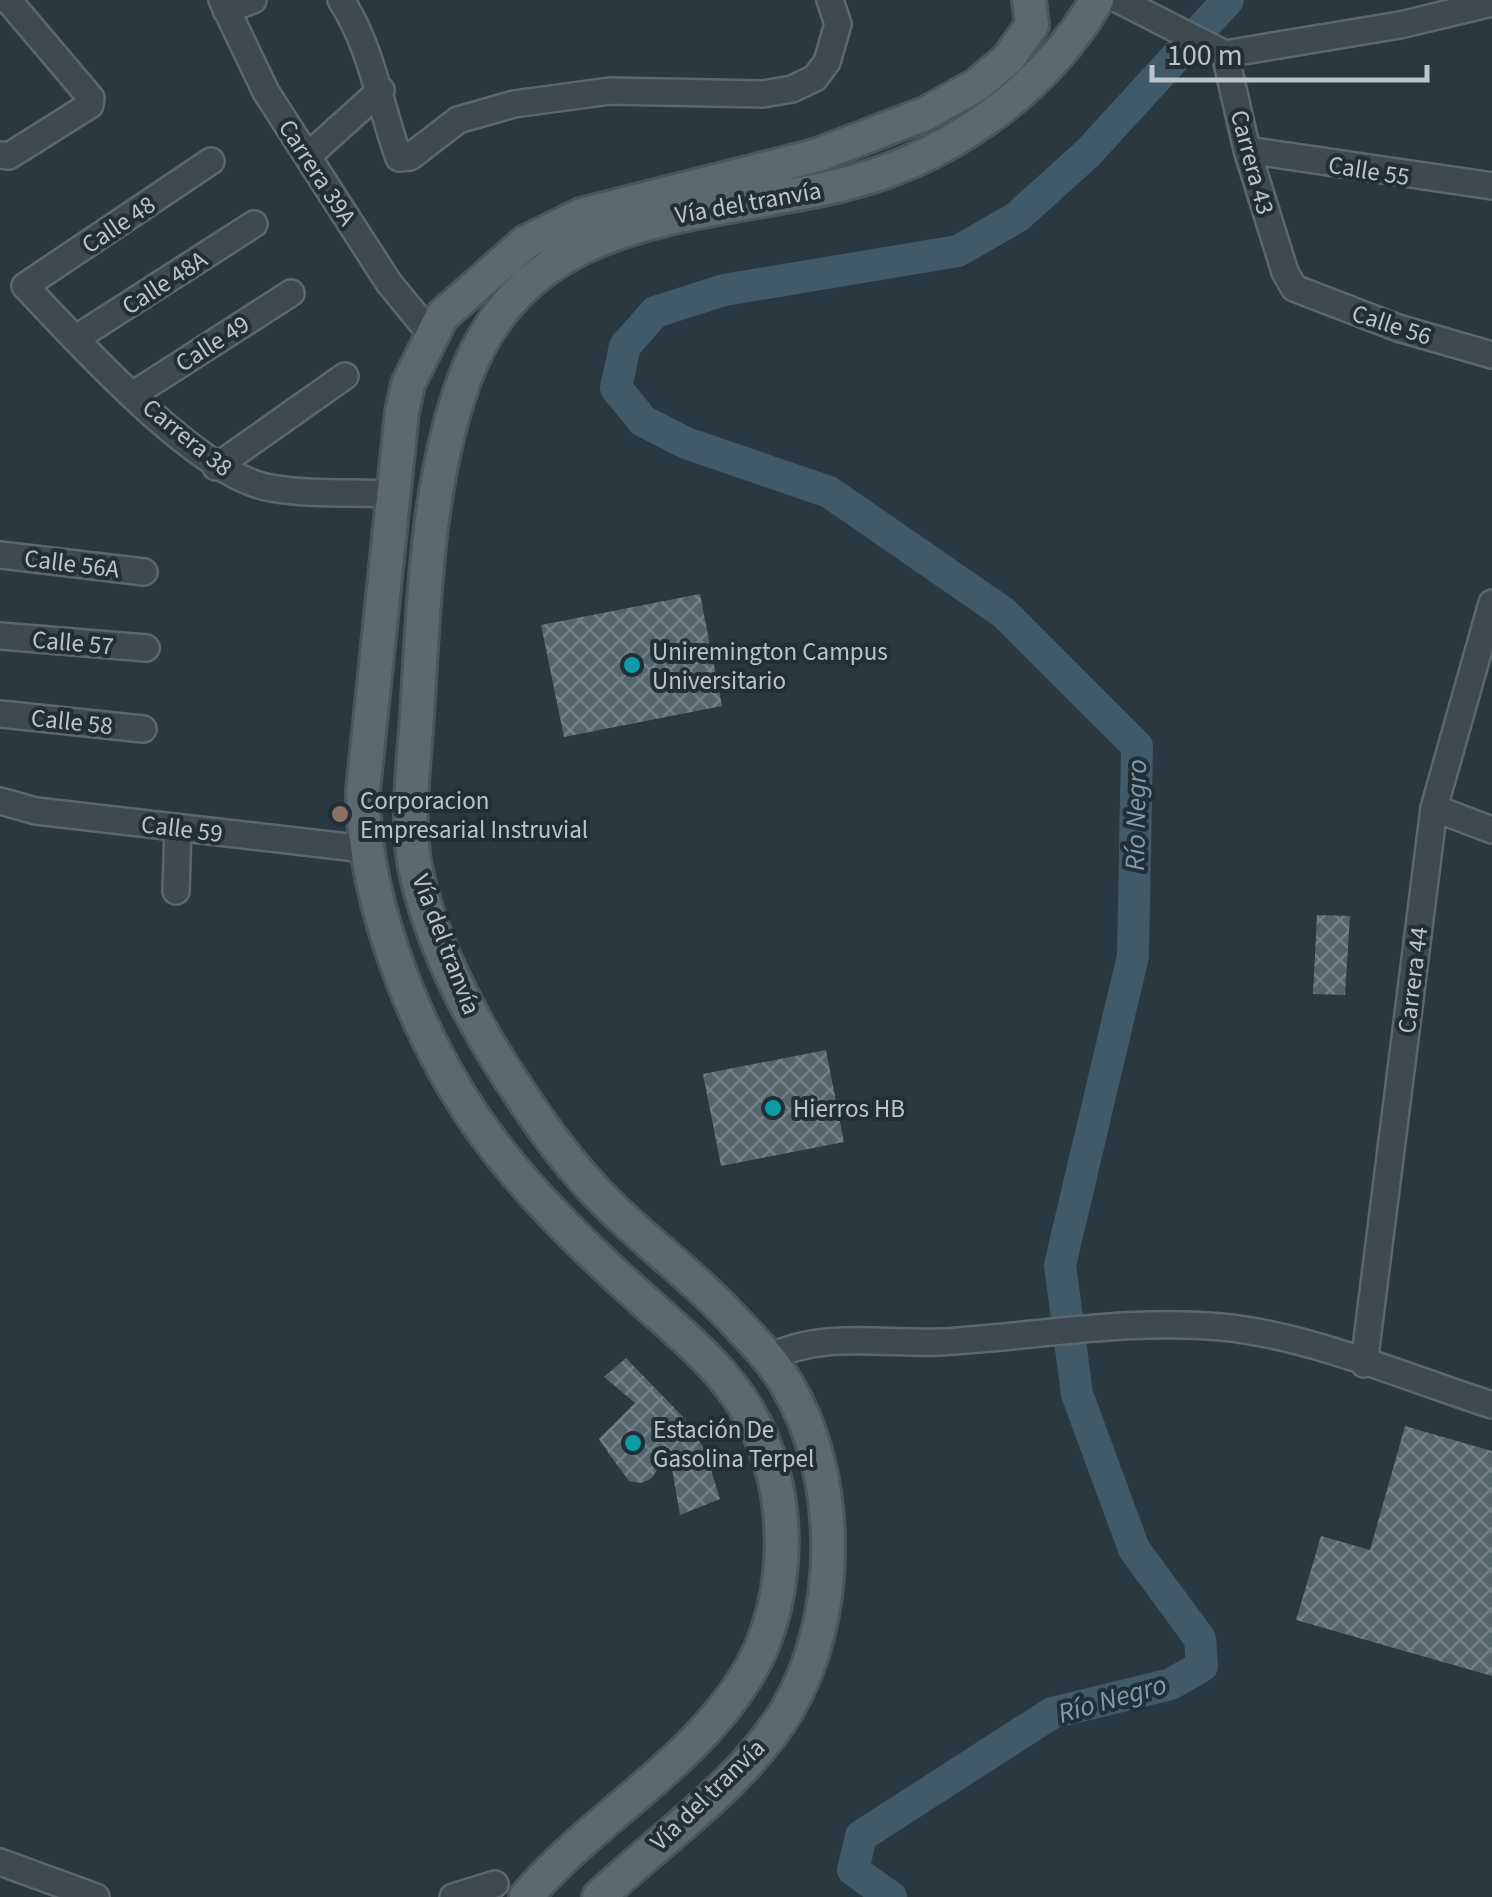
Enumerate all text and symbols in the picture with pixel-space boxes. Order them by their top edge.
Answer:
scale bar [1152,20,1427,82]
text: 100 m [1167,34,1243,77]
street label: Carrera 43 [1221,106,1283,219]
street label: Carrera 39A [269,112,365,233]
street label: Calle 55 [1326,147,1412,195]
street label: Vía del tranvía [672,172,824,234]
street label: Calle 48 [75,187,163,263]
street label: Calle 48A [115,242,215,324]
street label: Calle 56 [1347,295,1436,355]
street label: Calle 49 [168,306,257,381]
street label: Carrera 38 [134,390,240,485]
street label: Calle 56A [22,540,122,588]
street label: Calle 57 [31,621,115,664]
place label: Uniremington Campus Universitario [652,634,888,699]
marker: Uniremington Campus Universitario [621,654,643,676]
street label: Calle 58 [29,700,114,744]
water label: Río Negro [1115,759,1157,871]
place label: Corporacion Empresarial Instruvial [360,783,588,848]
marker: Corporacion Empresarial Instruvial [329,803,351,825]
street label: Calle 59 [139,806,225,852]
street label: Vía del tranvía [403,869,489,1020]
street label: Carrera 44 [1389,925,1437,1035]
place label: Hierros HB [793,1091,905,1127]
marker: Hierros HB [762,1097,784,1119]
place label: Estación De Gasolina Terpel [653,1412,814,1477]
marker: Estación De Gasolina Terpel [622,1432,644,1454]
water label: Río Negro [1053,1664,1171,1734]
street label: Vía del tranvía [642,1730,773,1859]

